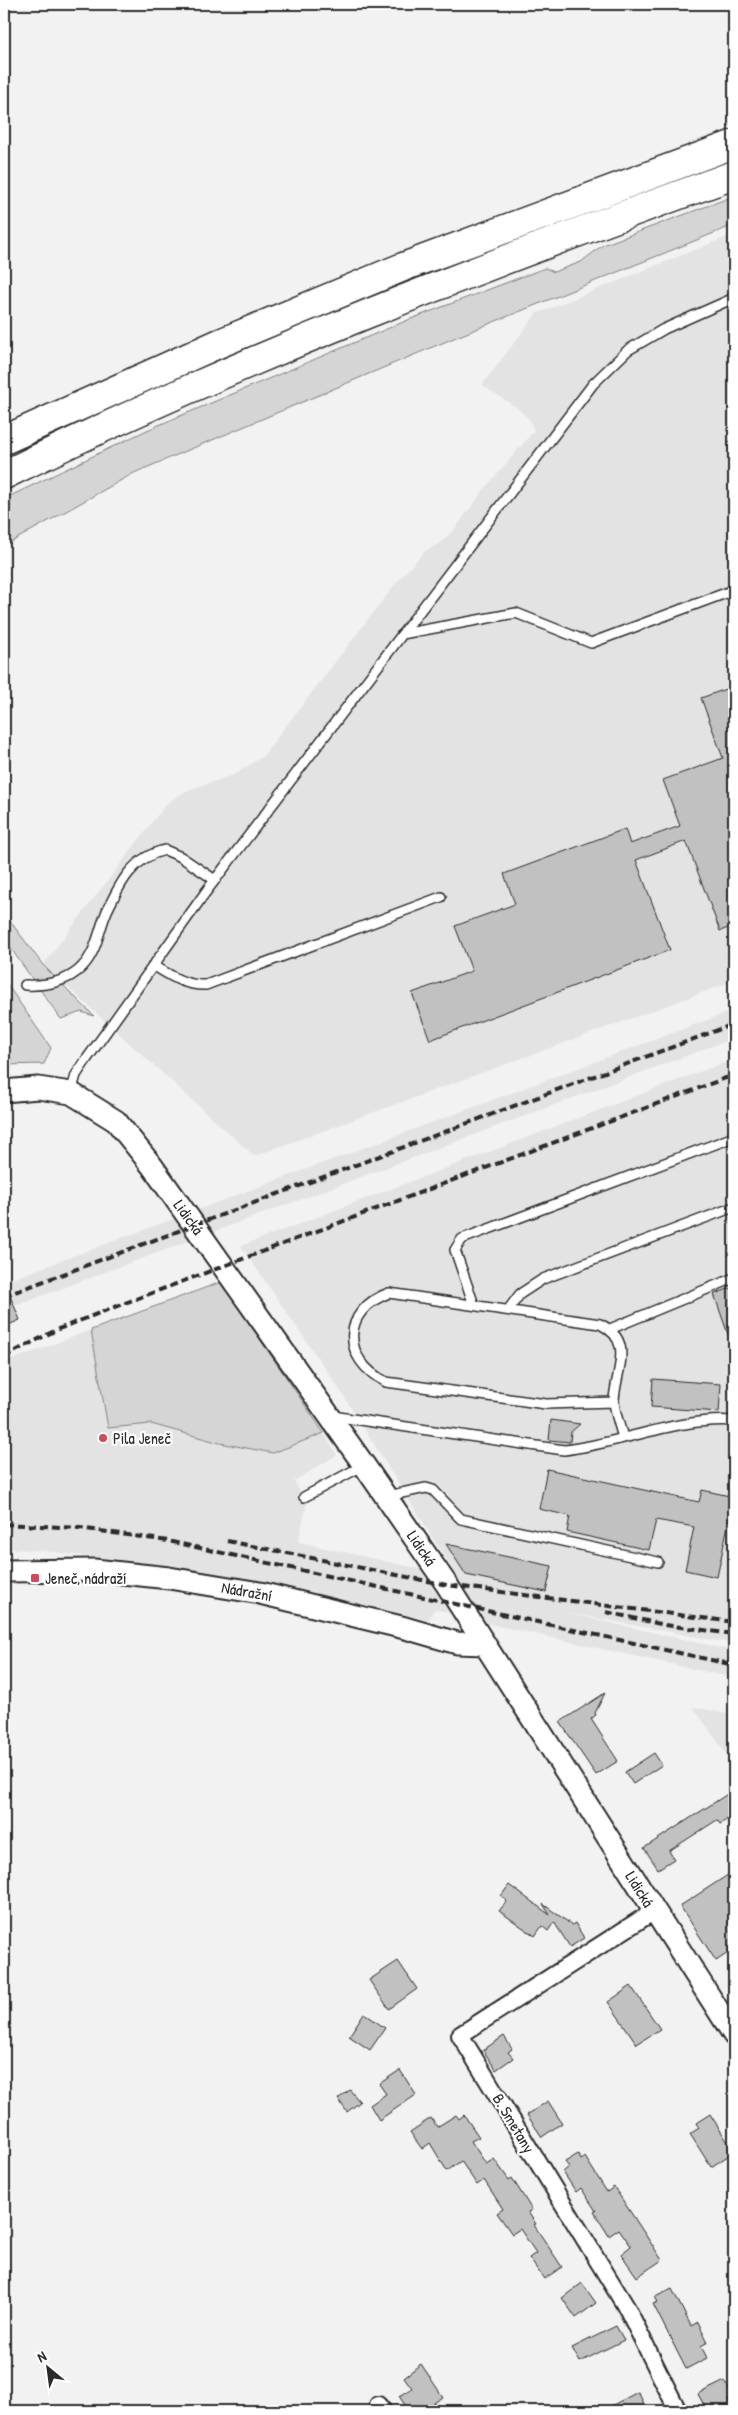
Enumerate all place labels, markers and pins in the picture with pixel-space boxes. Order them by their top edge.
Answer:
place label: Pila Jeneč [113,1427,171,1449]
marker: Pila Jeneč [97,1432,109,1444]
place label: Jeneč, nádraží [45,1567,127,1589]
marker: Jeneč, nádraží [29,1572,41,1584]

